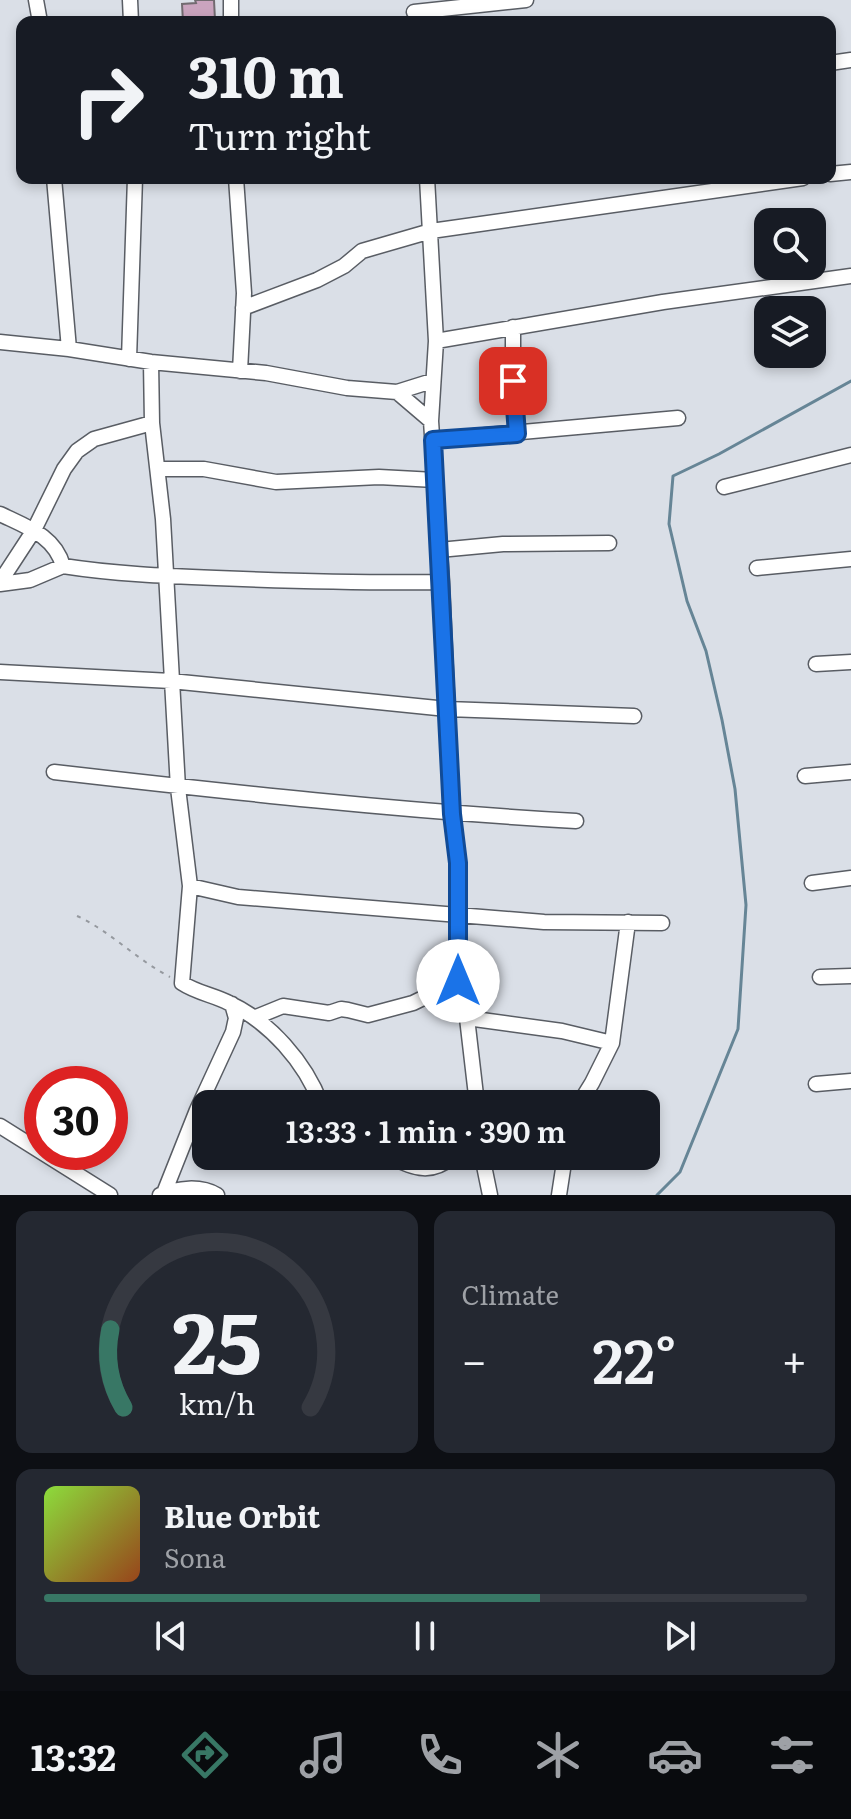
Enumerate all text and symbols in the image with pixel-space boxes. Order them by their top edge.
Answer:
text: 310 m [188,32,344,115]
icon: right [56,48,160,152]
text: Turn right [188,108,371,161]
map controls [754,208,826,368]
button: search [754,208,826,280]
button: layers [754,296,826,368]
pin [479,347,547,415]
icon: arrive [491,359,535,403]
position arrow [416,939,500,1023]
speed limit sign: 30 [24,1066,128,1170]
text: 13:33 · 1 min · 390 m [286,1108,566,1152]
text: Climate [462,1274,559,1313]
text: 25 [172,1276,262,1400]
text: 22° [592,1313,676,1402]
text: − [462,1325,487,1391]
text: + [781,1325,807,1391]
text: km/h [179,1381,255,1424]
text: Blue Orbit [164,1493,320,1537]
text: Sona [164,1537,226,1576]
icon: previous [149,1614,193,1658]
icon: pause [403,1614,447,1658]
icon: next [658,1614,702,1658]
icon: directions [177,1727,233,1783]
icon: music [295,1727,351,1783]
icon: phone [412,1727,468,1783]
icon: climate [530,1727,586,1783]
icon: car [647,1727,703,1783]
icon: filters [764,1727,820,1783]
text: 13:32 [31,1729,116,1782]

